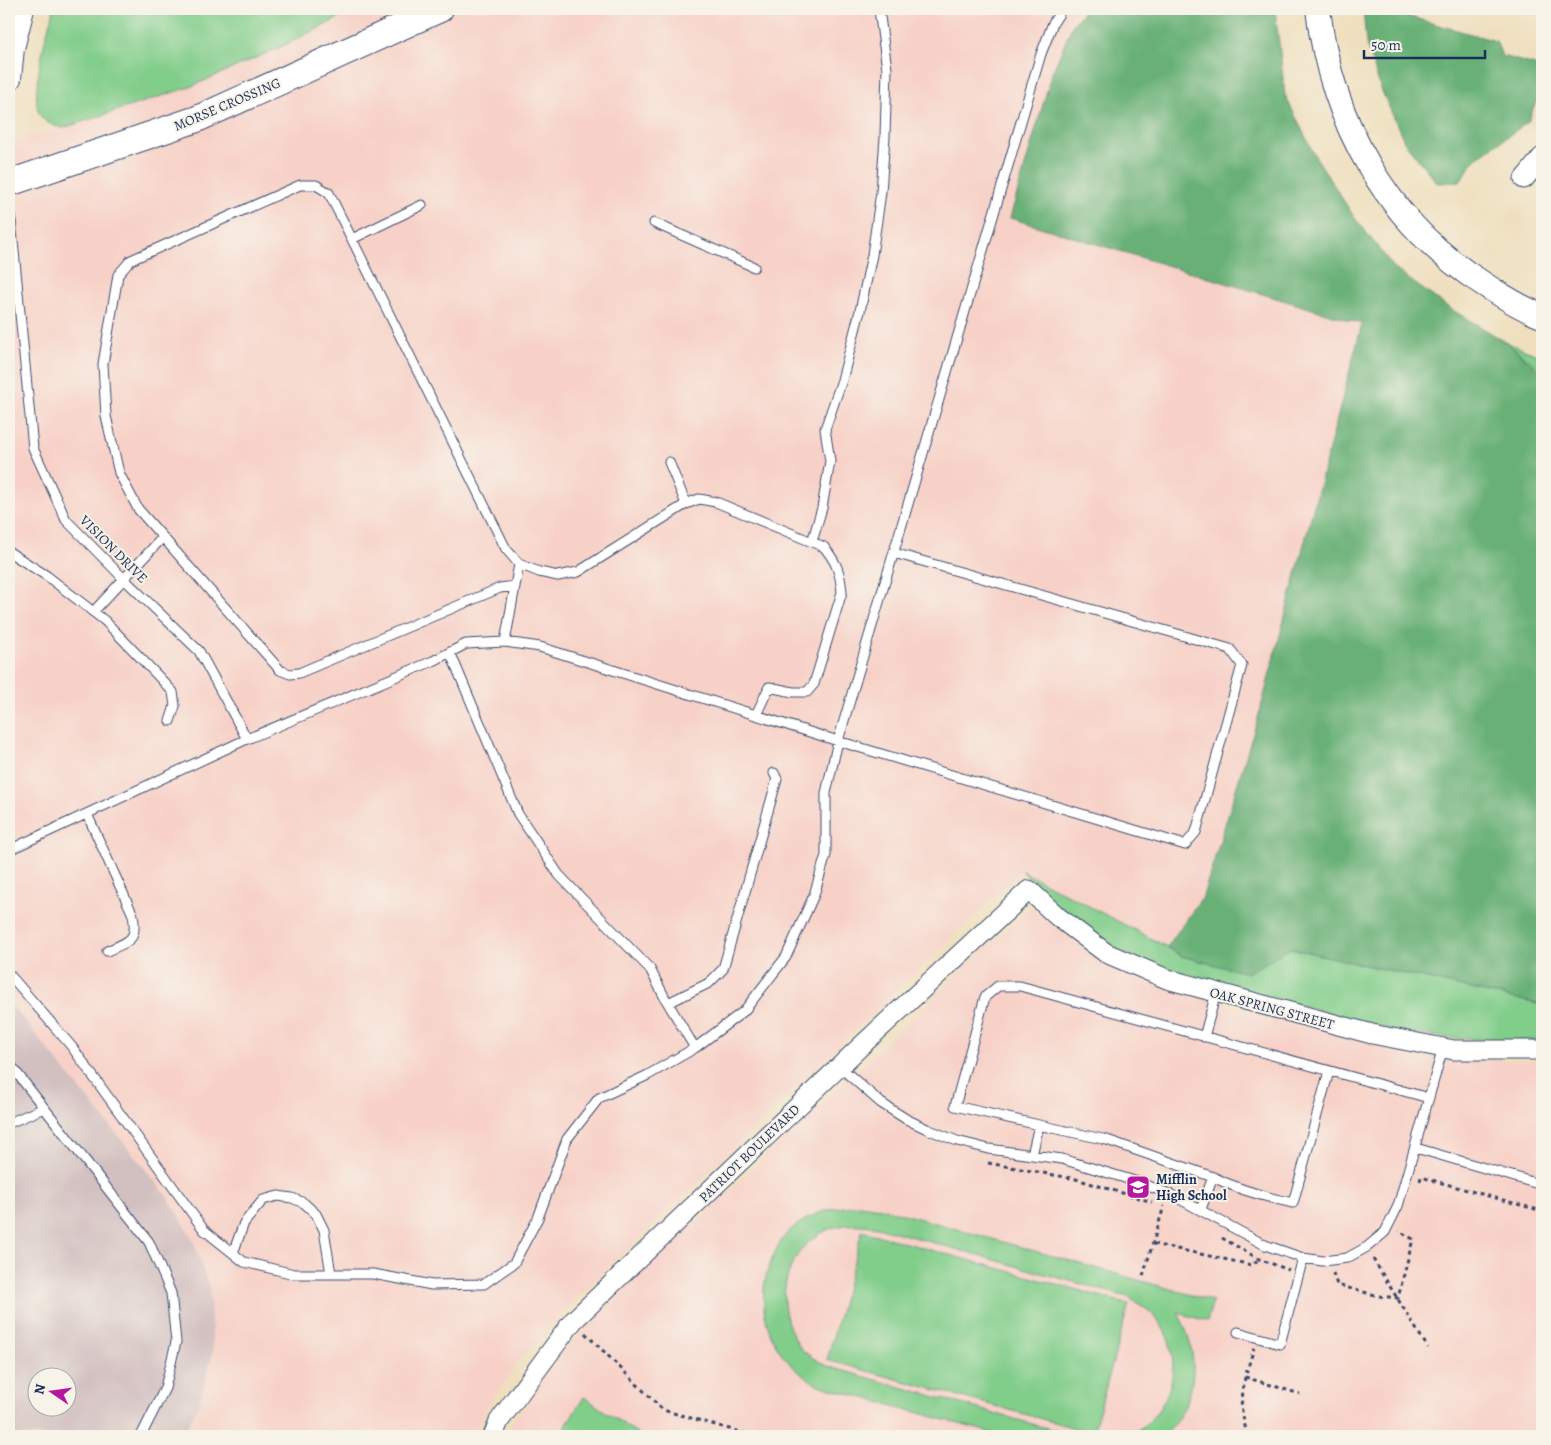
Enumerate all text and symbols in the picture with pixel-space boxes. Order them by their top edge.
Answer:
scale bar [1364,28,1485,60]
text: 50 m [1371,35,1401,55]
street label: MORSE CROSSING [171,73,284,136]
street label: VISION DRIVE [75,511,152,587]
street label: OAK SPRING STREET [1208,983,1336,1034]
street label: PATRIOT BOULEVARD [695,1100,804,1207]
place label: Mifflin High School [1156,1170,1227,1205]
school or university icon: Mifflin High School [1125,1174,1151,1200]
north arrow [28,1368,78,1418]
text: N [29,1382,50,1396]

